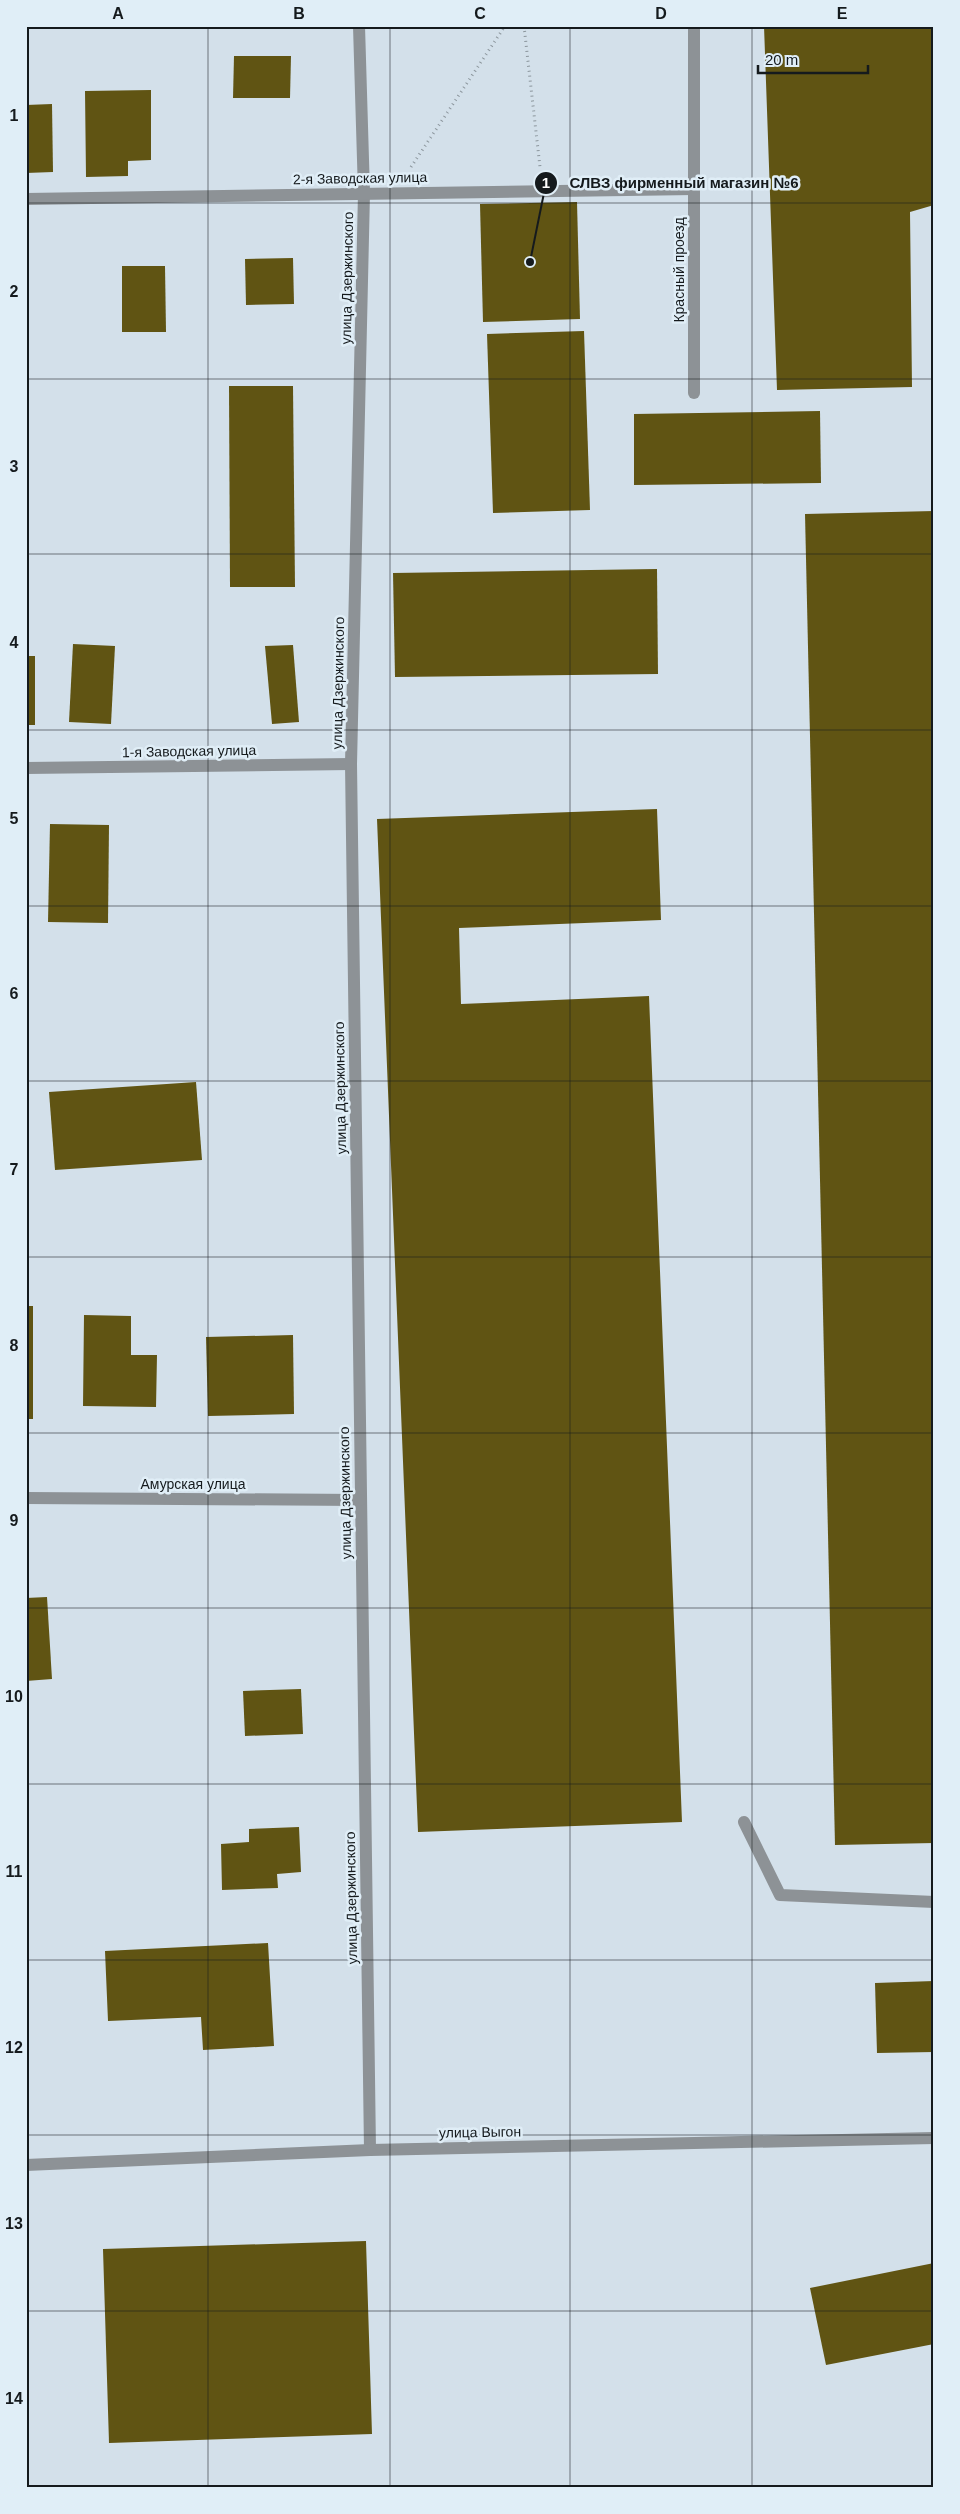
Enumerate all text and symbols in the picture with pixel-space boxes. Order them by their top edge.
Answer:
text: A [112,5,124,22]
text: B [293,5,305,22]
text: C [474,5,486,22]
text: D [655,5,667,22]
text: E [837,5,848,22]
scale bar [758,42,868,74]
text: 20 m [765,51,798,68]
text: 1 [10,107,19,124]
callout: СЛВЗ фирменный магазин №6 [534,168,808,198]
street label: 2-я Заводская улица [293,169,427,187]
text: 1 [542,174,550,191]
text: СЛВЗ фирменный магазин №6 [569,174,799,191]
street label: улица Дзержинского [338,211,356,344]
street label: Красный проезд [671,217,687,323]
text: 2 [10,283,19,300]
text: 3 [10,458,19,475]
street label: улица Дзержинского [329,616,347,749]
text: 4 [10,634,19,651]
street label: 1-я Заводская улица [122,742,256,760]
text: 5 [10,810,19,827]
text: 6 [10,985,19,1002]
street label: улица Дзержинского [331,1021,349,1154]
text: 7 [10,1161,19,1178]
text: 8 [10,1337,19,1354]
street label: улица Дзержинского [336,1426,354,1559]
street label: Амурская улица [141,1476,246,1492]
text: 9 [10,1512,19,1529]
text: 10 [5,1688,23,1705]
street label: улица Дзержинского [342,1831,360,1964]
text: 11 [6,1863,23,1880]
text: 12 [5,2039,23,2056]
street label: улица Выгон [439,2123,521,2141]
text: 13 [5,2215,23,2232]
text: 14 [5,2390,23,2407]

